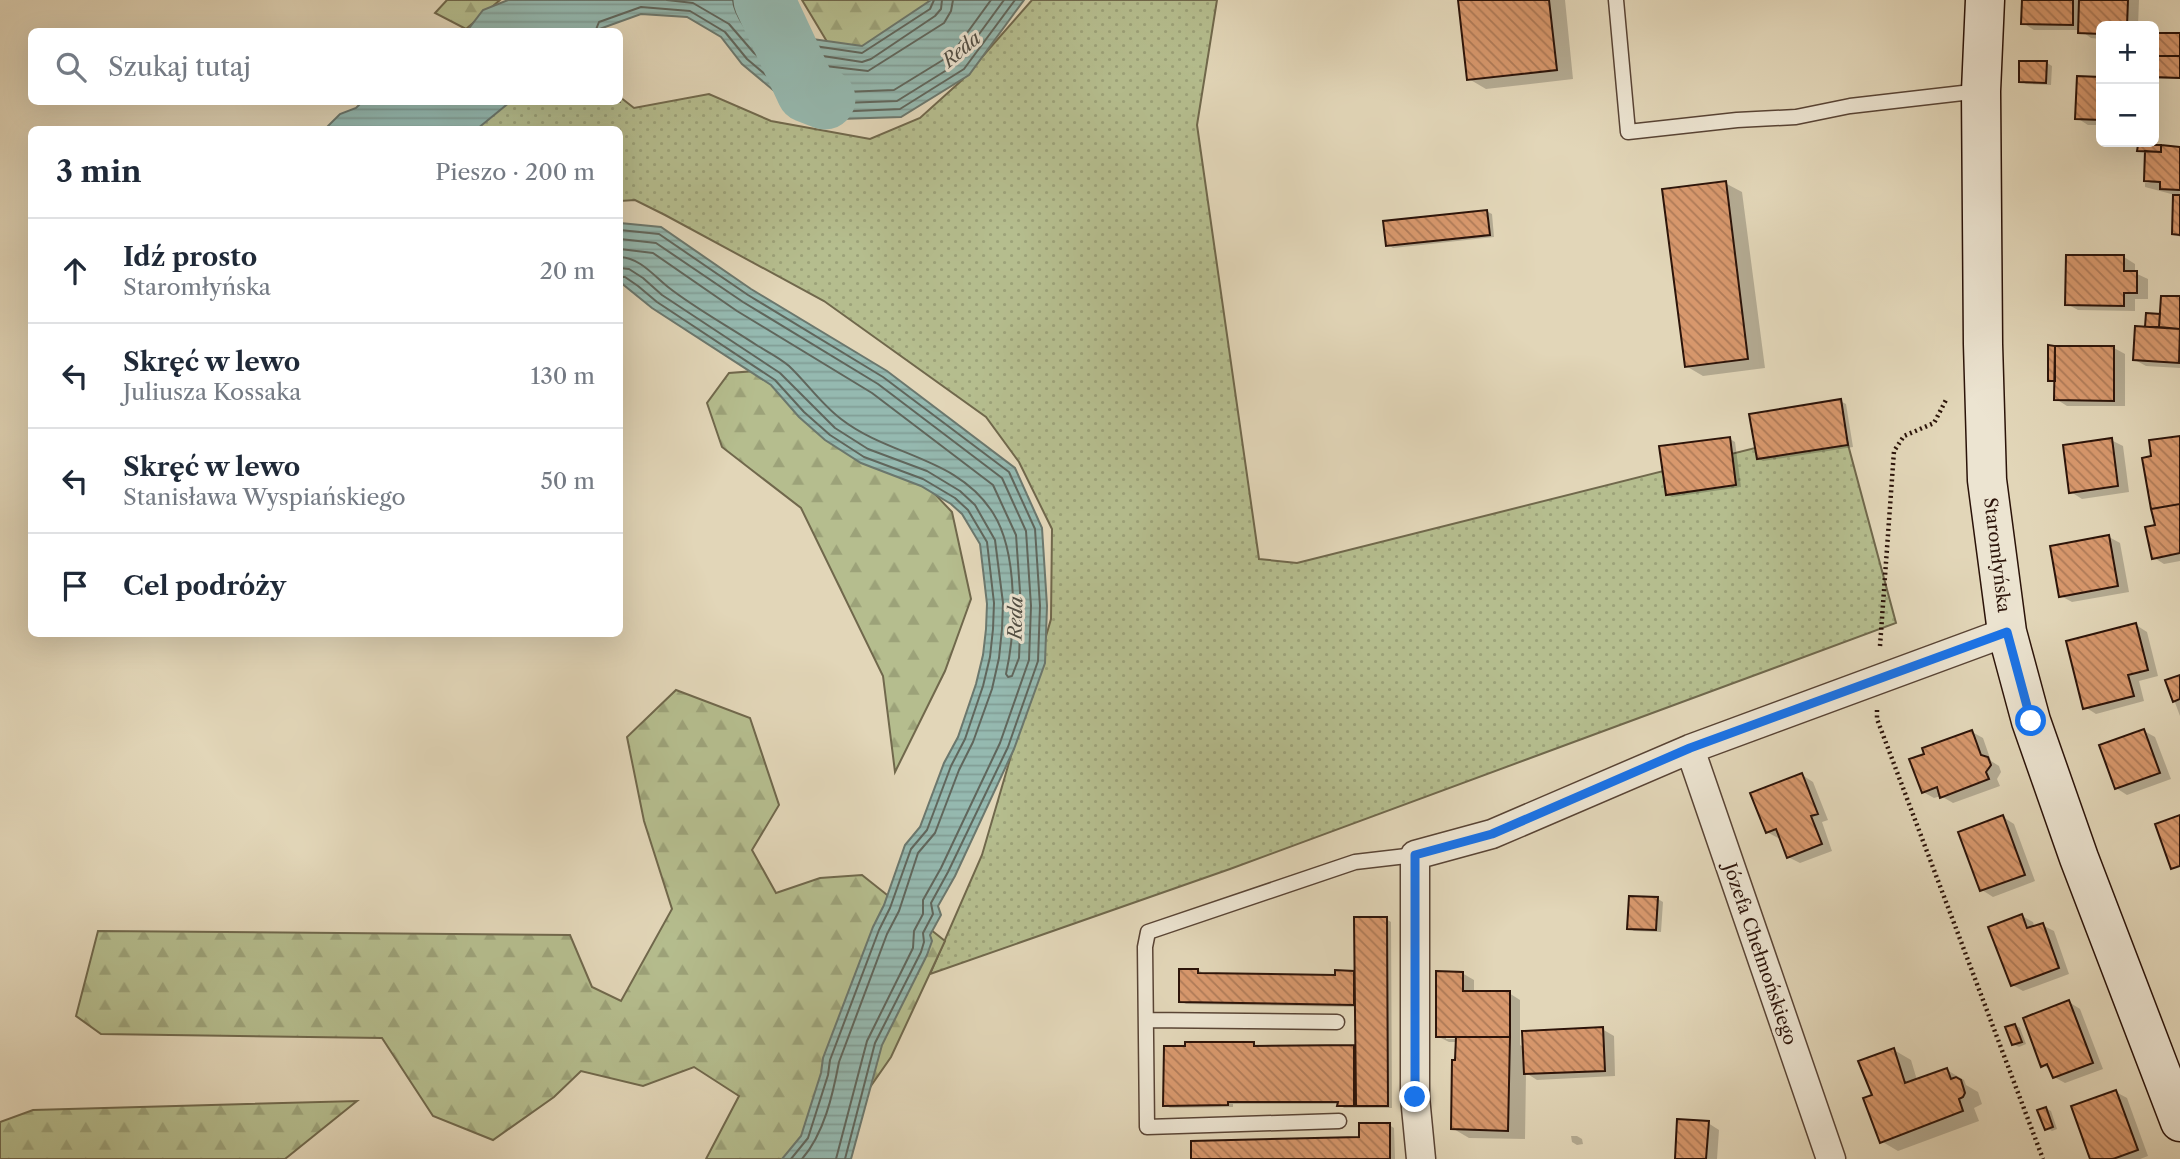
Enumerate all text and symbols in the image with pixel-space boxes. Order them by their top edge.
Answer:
map controls [2096,21,2159,147]
button: + [2096,21,2159,84]
water label: Reda [936,26,986,73]
search box [28,28,623,105]
icon: search [52,48,90,86]
text: Szukaj tutaj [108,51,251,83]
button: − [2096,84,2159,147]
text: 3 min [56,153,142,190]
text: Pieszo · 200 m [435,158,595,186]
text: Idź prosto [123,241,257,273]
icon: ahead [56,252,94,290]
text: 20 m [540,257,595,285]
text: Staromłyńska [123,273,271,301]
text: Skręć w lewo [123,346,300,378]
icon: left [56,357,94,395]
text: 130 m [531,362,595,390]
text: Juliusza Kossaka [123,378,301,406]
text: Skręć w lewo [123,451,300,483]
icon: left [56,462,94,500]
text: 50 m [540,467,595,495]
text: Stanisława Wyspiańskiego [123,483,406,511]
street label: Staromłyńska [1979,496,2015,614]
icon: arrive [56,567,94,605]
text: Cel podróży [123,570,286,602]
water label: Reda [1004,595,1027,642]
route start [2015,705,2046,736]
street label: Józefa Chełmońskiego [1718,857,1801,1048]
route end [1399,1081,1430,1112]

